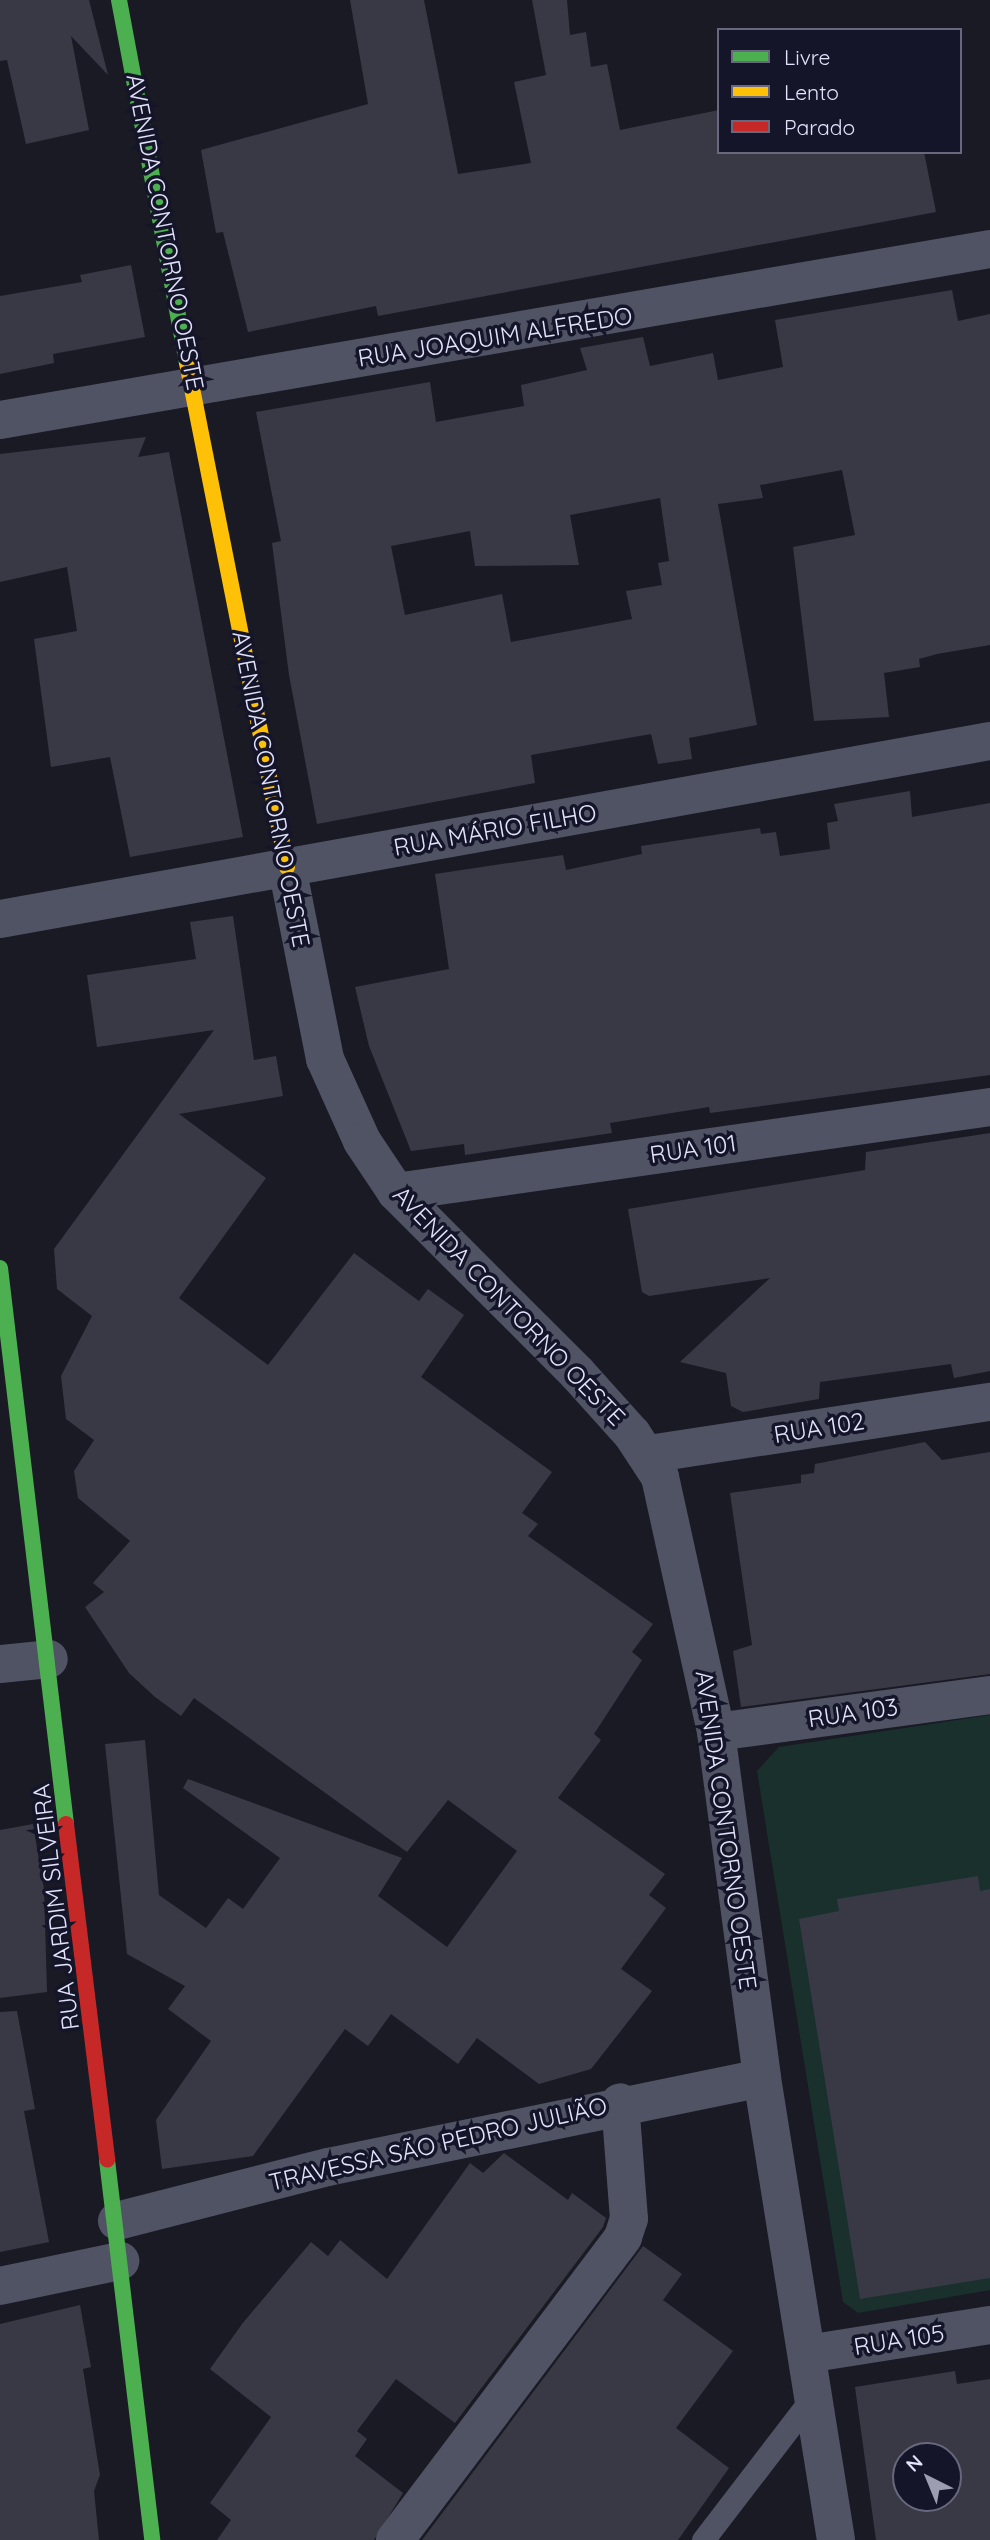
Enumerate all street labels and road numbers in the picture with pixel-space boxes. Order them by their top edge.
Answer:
street label: AVENIDA CONTORNO OESTE [120,71,210,393]
street label: RUA JOAQUIM ALFREDO [356,301,634,373]
street label: AVENIDA CONTORNO OESTE [226,628,316,950]
street label: RUA MÁRIO FILHO [391,798,599,862]
street label: RUA 101 [648,1129,738,1169]
street label: AVENIDA CONTORNO OESTE [387,1180,631,1432]
street label: RUA 102 [772,1407,866,1449]
street label: AVENIDA CONTORNO OESTE [689,1669,763,1991]
street label: RUA 103 [806,1692,900,1734]
street label: RUA JARDIM SILVEIRA [27,1782,85,2032]
street label: TRAVESSA SÃO PEDRO JULIÃO [266,2091,610,2197]
street label: RUA 105 [852,2319,946,2361]

